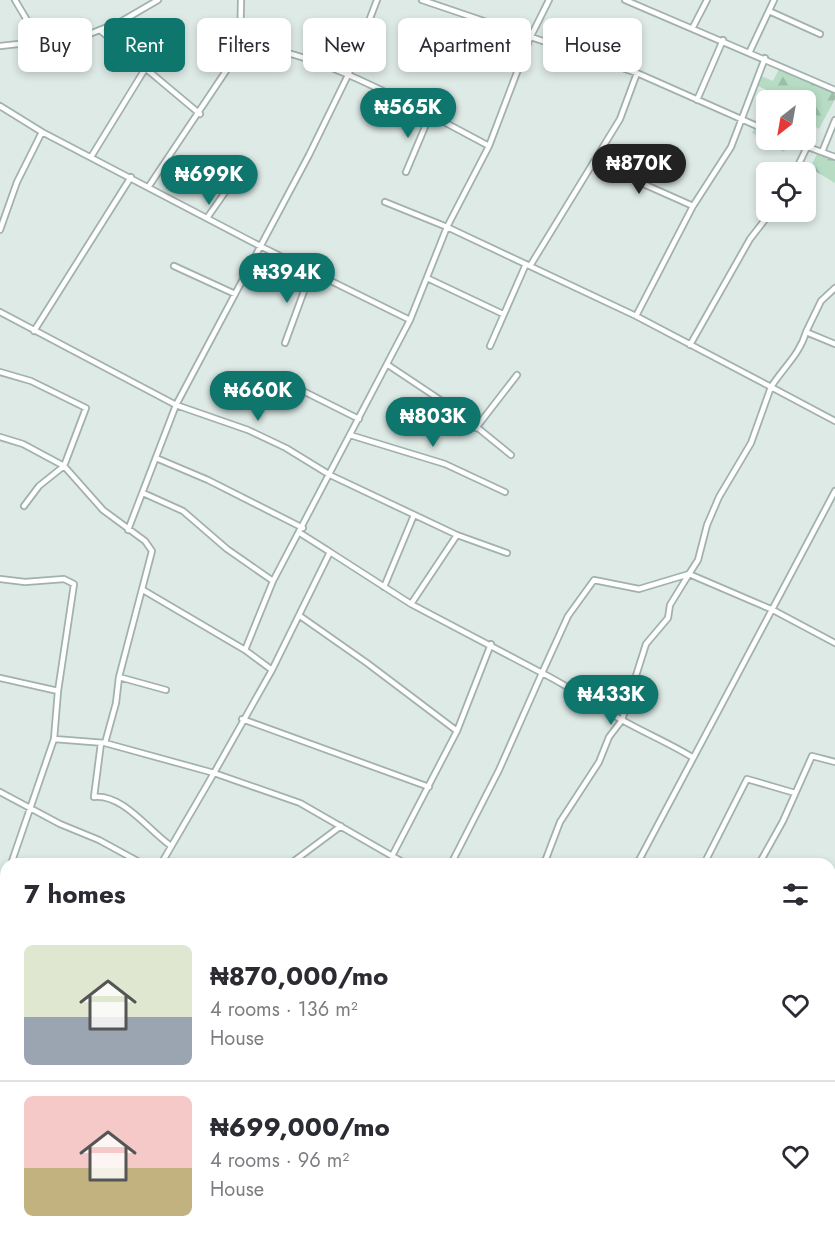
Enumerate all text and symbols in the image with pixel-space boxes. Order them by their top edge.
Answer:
chip: Buy [18,18,92,72]
chip: Rent [104,18,185,72]
chip: Filters [197,18,291,72]
chip: New [303,18,386,72]
chip: Apartment [398,18,531,72]
chip: House [543,18,642,72]
pin: ₦565K [366,88,450,139]
north arrow [756,90,816,150]
map controls [756,90,816,222]
text: ₦565K [374,93,442,122]
pin: ₦870K [597,144,681,195]
text: ₦870K [606,149,672,178]
pin: ₦699K [167,155,251,206]
text: ₦699K [175,160,243,189]
button: locate [756,162,816,222]
pin: ₦394K [245,253,329,304]
text: ₦394K [253,258,321,287]
pin: ₦660K [216,371,300,422]
text: ₦660K [224,376,292,405]
pin: ₦803K [391,397,475,448]
text: ₦803K [400,402,466,431]
pin: ₦433K [569,675,653,726]
text: ₦433K [577,680,645,709]
text: 7 homes [24,875,126,913]
icon: filters [779,878,812,911]
text: ₦870,000/mo [210,957,388,995]
icon: home [72,969,144,1041]
icon: heart [779,989,812,1022]
text: 4 rooms · 136 m² [210,995,358,1024]
text: House [210,1024,264,1053]
text: ₦699,000/mo [210,1108,390,1146]
icon: home [72,1120,144,1192]
icon: heart [779,1140,812,1173]
text: 4 rooms · 96 m² [210,1146,349,1175]
text: House [210,1175,264,1204]

